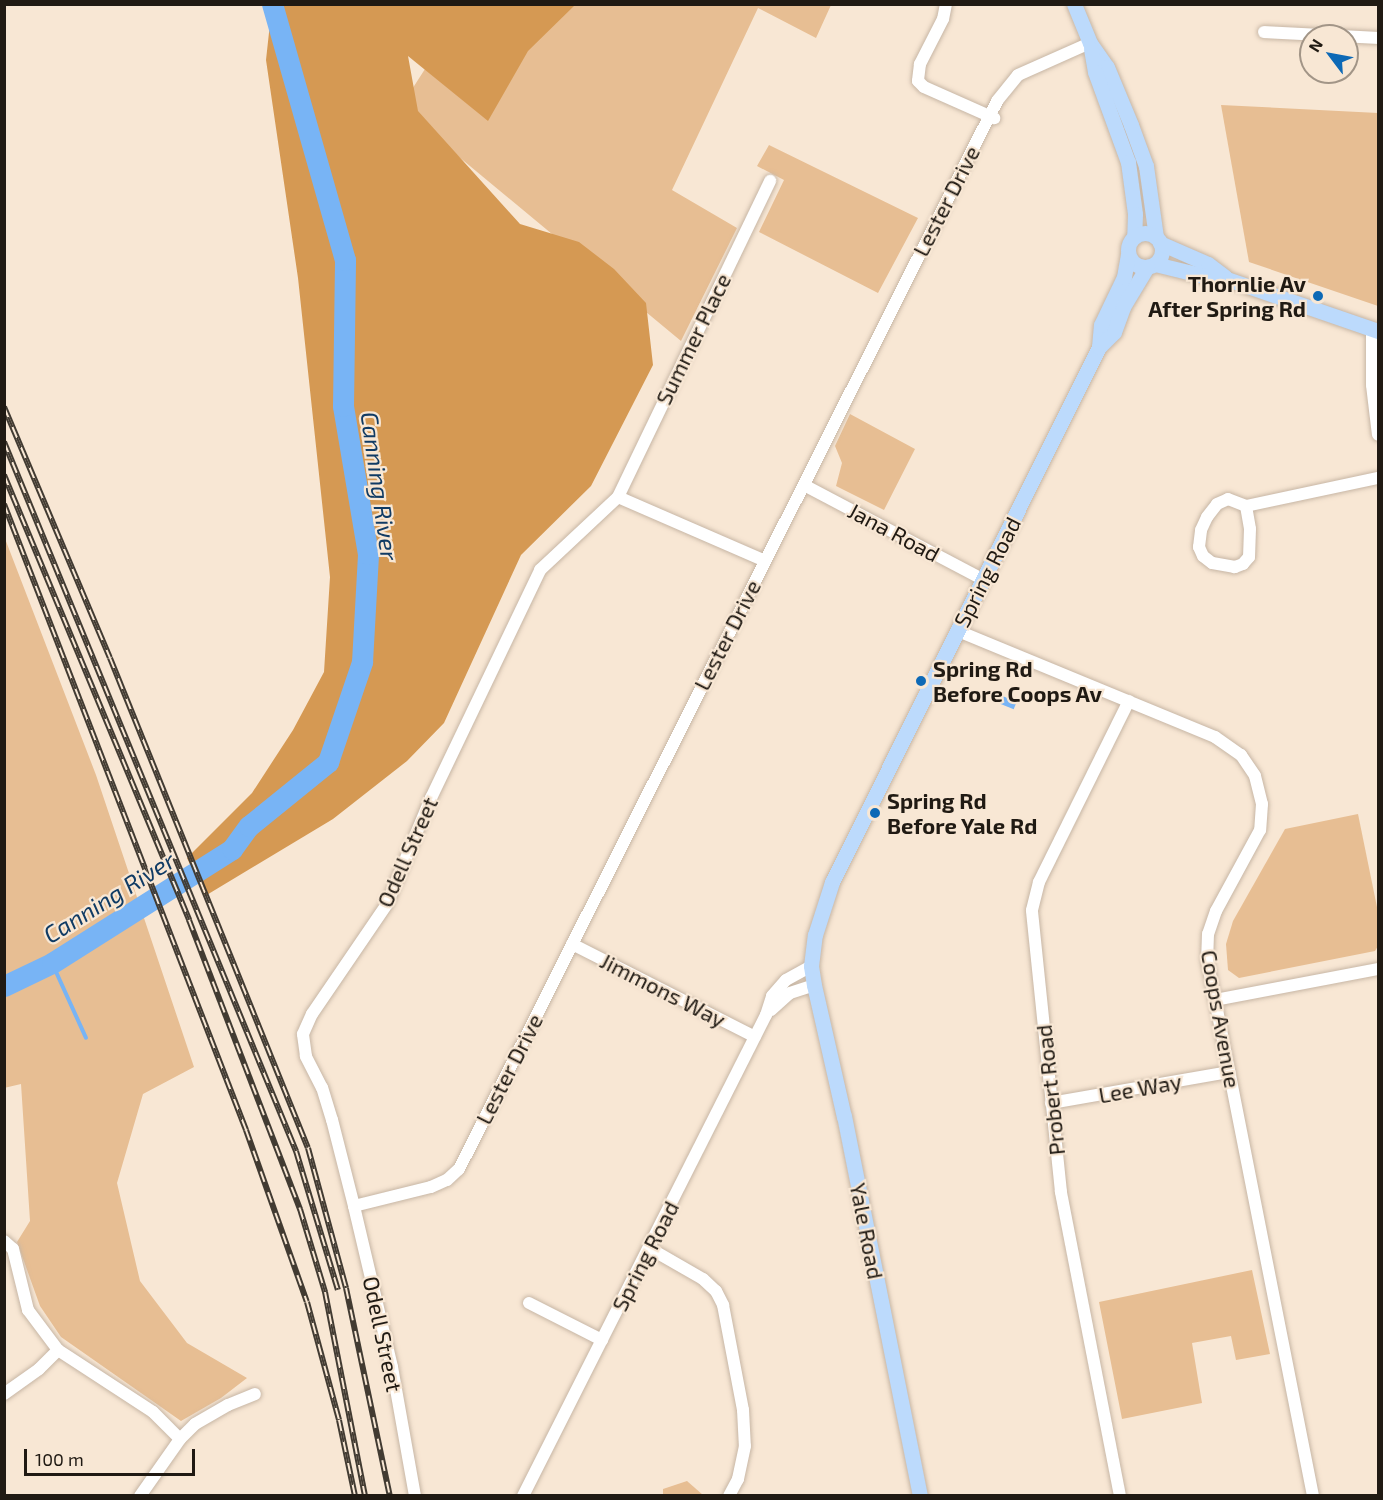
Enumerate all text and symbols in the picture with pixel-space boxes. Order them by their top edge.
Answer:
north arrow [1299,24,1359,84]
text: N [1304,35,1326,55]
street label: Lester Drive [907,141,985,261]
street label: Summer Place [650,269,736,409]
place label: Thornlie Av After Spring Rd [1148,270,1306,322]
marker: Thornlie Av After Spring Rd [1311,289,1325,303]
water label: Canning River [355,410,405,562]
street label: Jana Road [844,497,944,567]
street label: Spring Road [948,513,1026,631]
street label: Lester Drive [688,575,766,695]
place label: Spring Rd Before Coops Av [933,655,1102,706]
marker: Spring Rd Before Coops Av [914,674,928,688]
place label: Spring Rd Before Yale Rd [887,787,1038,838]
street label: Odell Street [371,793,443,911]
marker: Spring Rd Before Yale Rd [868,806,882,820]
water label: Canning River [38,845,180,949]
street label: Jimmons Way [596,947,730,1033]
street label: Coops Avenue [1196,948,1246,1090]
street label: Lester Drive [470,1009,548,1129]
street label: Probert Road [1030,1023,1070,1157]
street label: Lee Way [1096,1068,1184,1108]
street label: Yale Road [845,1181,889,1281]
street label: Spring Road [606,1197,684,1315]
street label: Odell Street [358,1273,408,1395]
scale bar [27,1437,198,1475]
text: 100 m [35,1448,84,1470]

